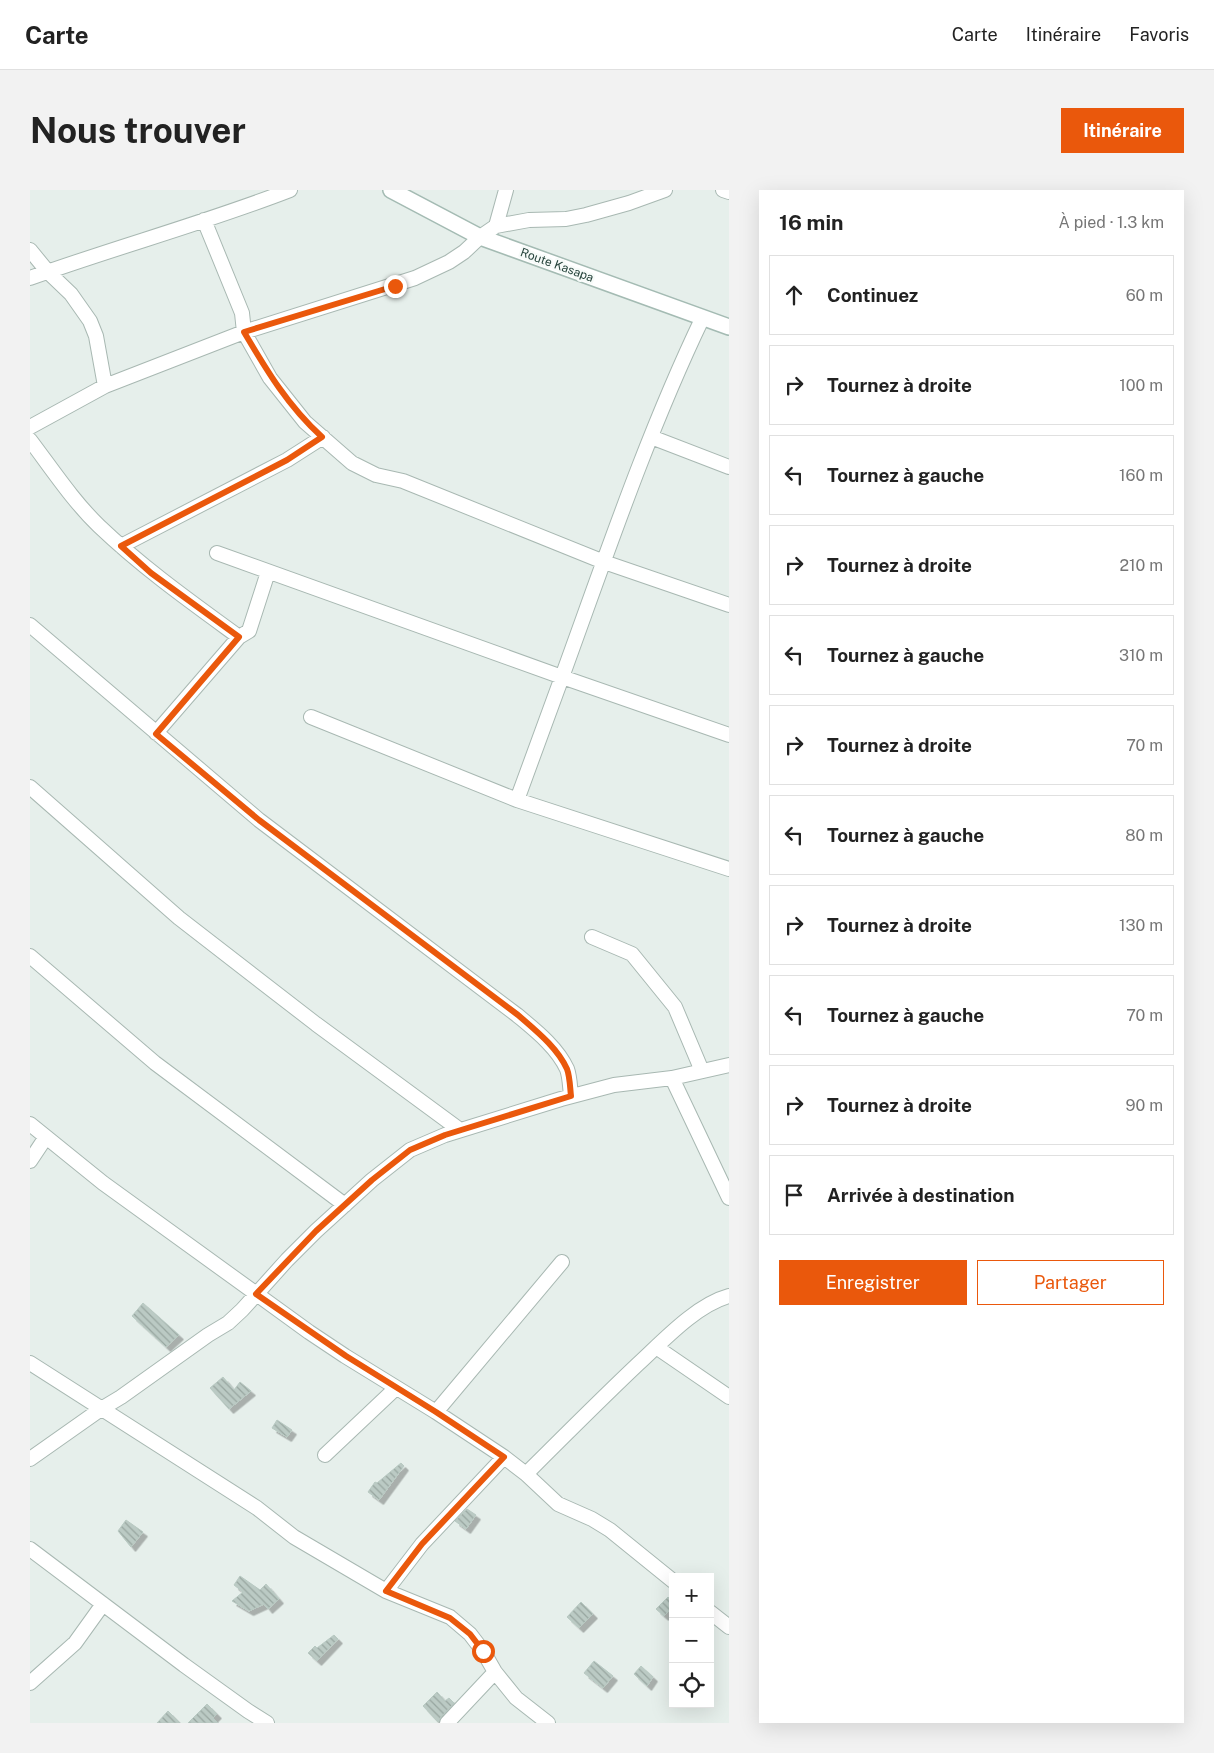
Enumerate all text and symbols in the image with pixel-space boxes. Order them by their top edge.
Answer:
text: Carte [25,21,89,49]
text: Carte [952,24,998,45]
text: Itinéraire [1026,24,1101,45]
text: Favoris [1129,24,1189,45]
button: Itinéraire [1061,108,1184,153]
text: Nous trouver [30,110,246,151]
text: 16 min [779,210,844,235]
text: À pied · 1.3 km [1058,213,1164,232]
street label: Route Kasapa [518,245,596,285]
route end [384,275,407,298]
icon: ahead [780,281,808,309]
text: Continuez [827,284,918,306]
text: 60 m [1126,286,1163,305]
icon: right [780,371,808,399]
text: Tournez à droite [827,374,972,396]
text: 100 m [1119,376,1163,395]
icon: left [780,461,808,489]
text: Tournez à gauche [827,464,984,486]
text: 160 m [1119,466,1163,485]
icon: right [780,551,808,579]
text: Tournez à droite [827,554,972,576]
text: 210 m [1119,556,1163,575]
icon: left [780,641,808,669]
text: Tournez à gauche [827,644,984,666]
text: 310 m [1119,646,1163,665]
icon: right [780,731,808,759]
text: Tournez à droite [827,734,972,756]
text: 70 m [1126,736,1163,755]
icon: left [780,821,808,849]
text: Tournez à gauche [827,824,984,846]
text: 80 m [1125,826,1163,845]
icon: right [780,911,808,939]
text: Tournez à droite [827,914,972,936]
text: 130 m [1119,916,1163,935]
icon: left [780,1001,808,1029]
text: Tournez à gauche [827,1004,984,1026]
text: 70 m [1126,1006,1163,1025]
icon: right [780,1091,808,1119]
text: Tournez à droite [827,1094,972,1116]
text: 90 m [1126,1096,1163,1115]
icon: arrive [780,1181,808,1209]
text: Arrivée à destination [827,1184,1015,1206]
button: Enregistrer [779,1260,967,1305]
button: Partager [977,1260,1164,1305]
map controls [669,1573,714,1708]
button: + [669,1573,714,1618]
button: − [669,1618,714,1663]
route start [472,1640,495,1663]
button: locate [669,1663,714,1708]

